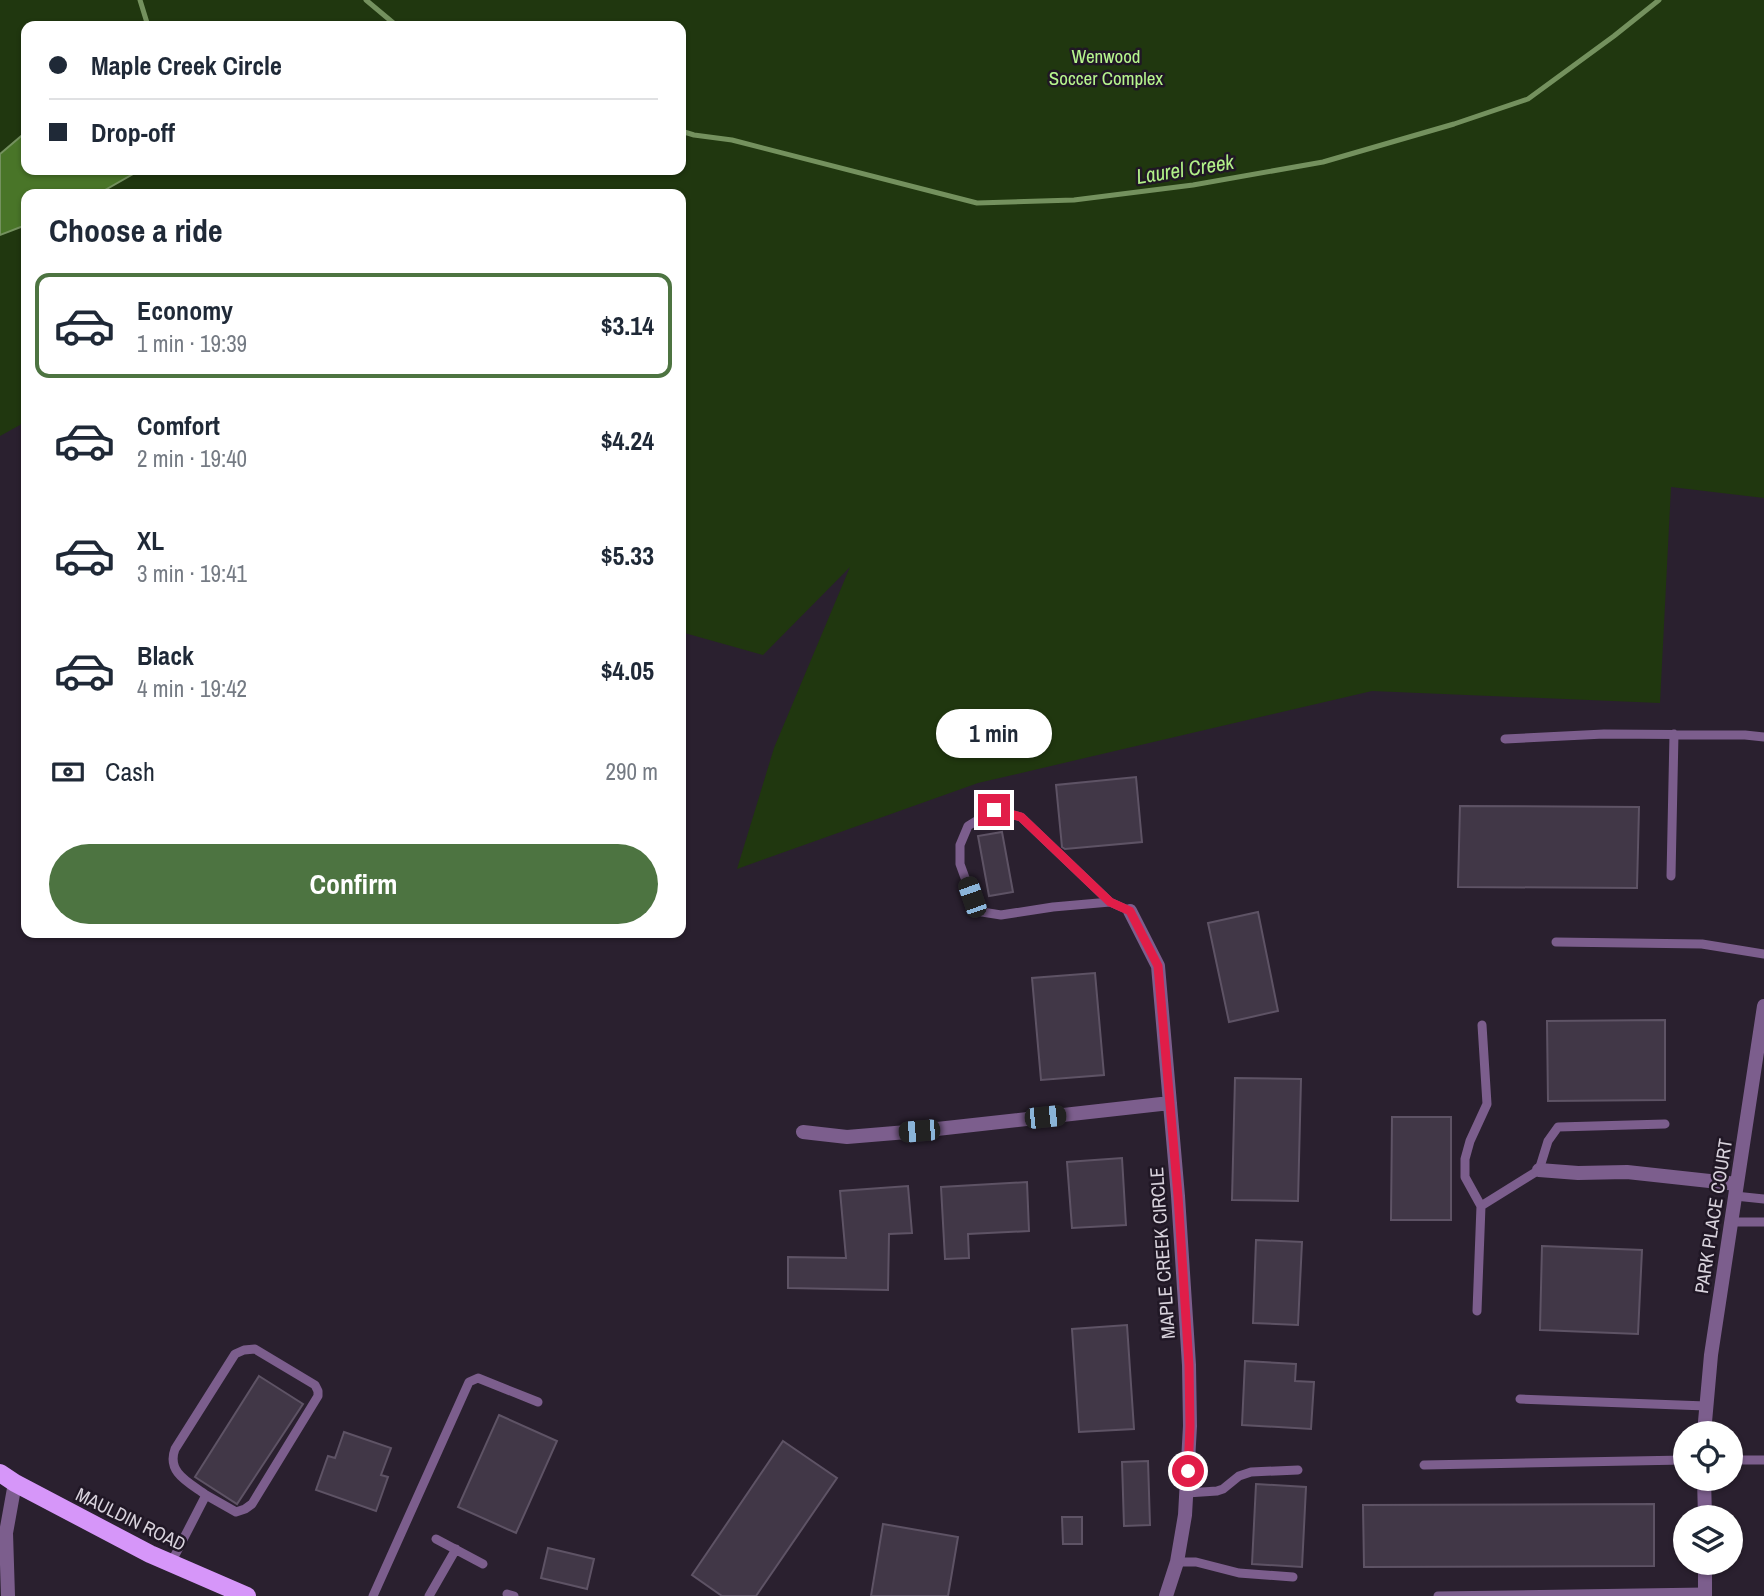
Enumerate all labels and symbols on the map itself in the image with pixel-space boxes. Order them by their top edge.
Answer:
park label: Wenwood Soccer Complex [1049,43,1163,91]
water label: Laurel Creek [1134,147,1237,191]
callout: 1 min [936,708,1052,758]
route end [978,794,1010,826]
car [956,874,989,920]
car [1024,1104,1067,1130]
car [898,1119,941,1143]
street label: PARK PLACE COURT [1688,1136,1738,1295]
street label: MAPLE CREEK CIRCLE [1143,1166,1181,1340]
route start [1172,1455,1204,1487]
street label: MAULDIN ROAD [72,1481,190,1557]

